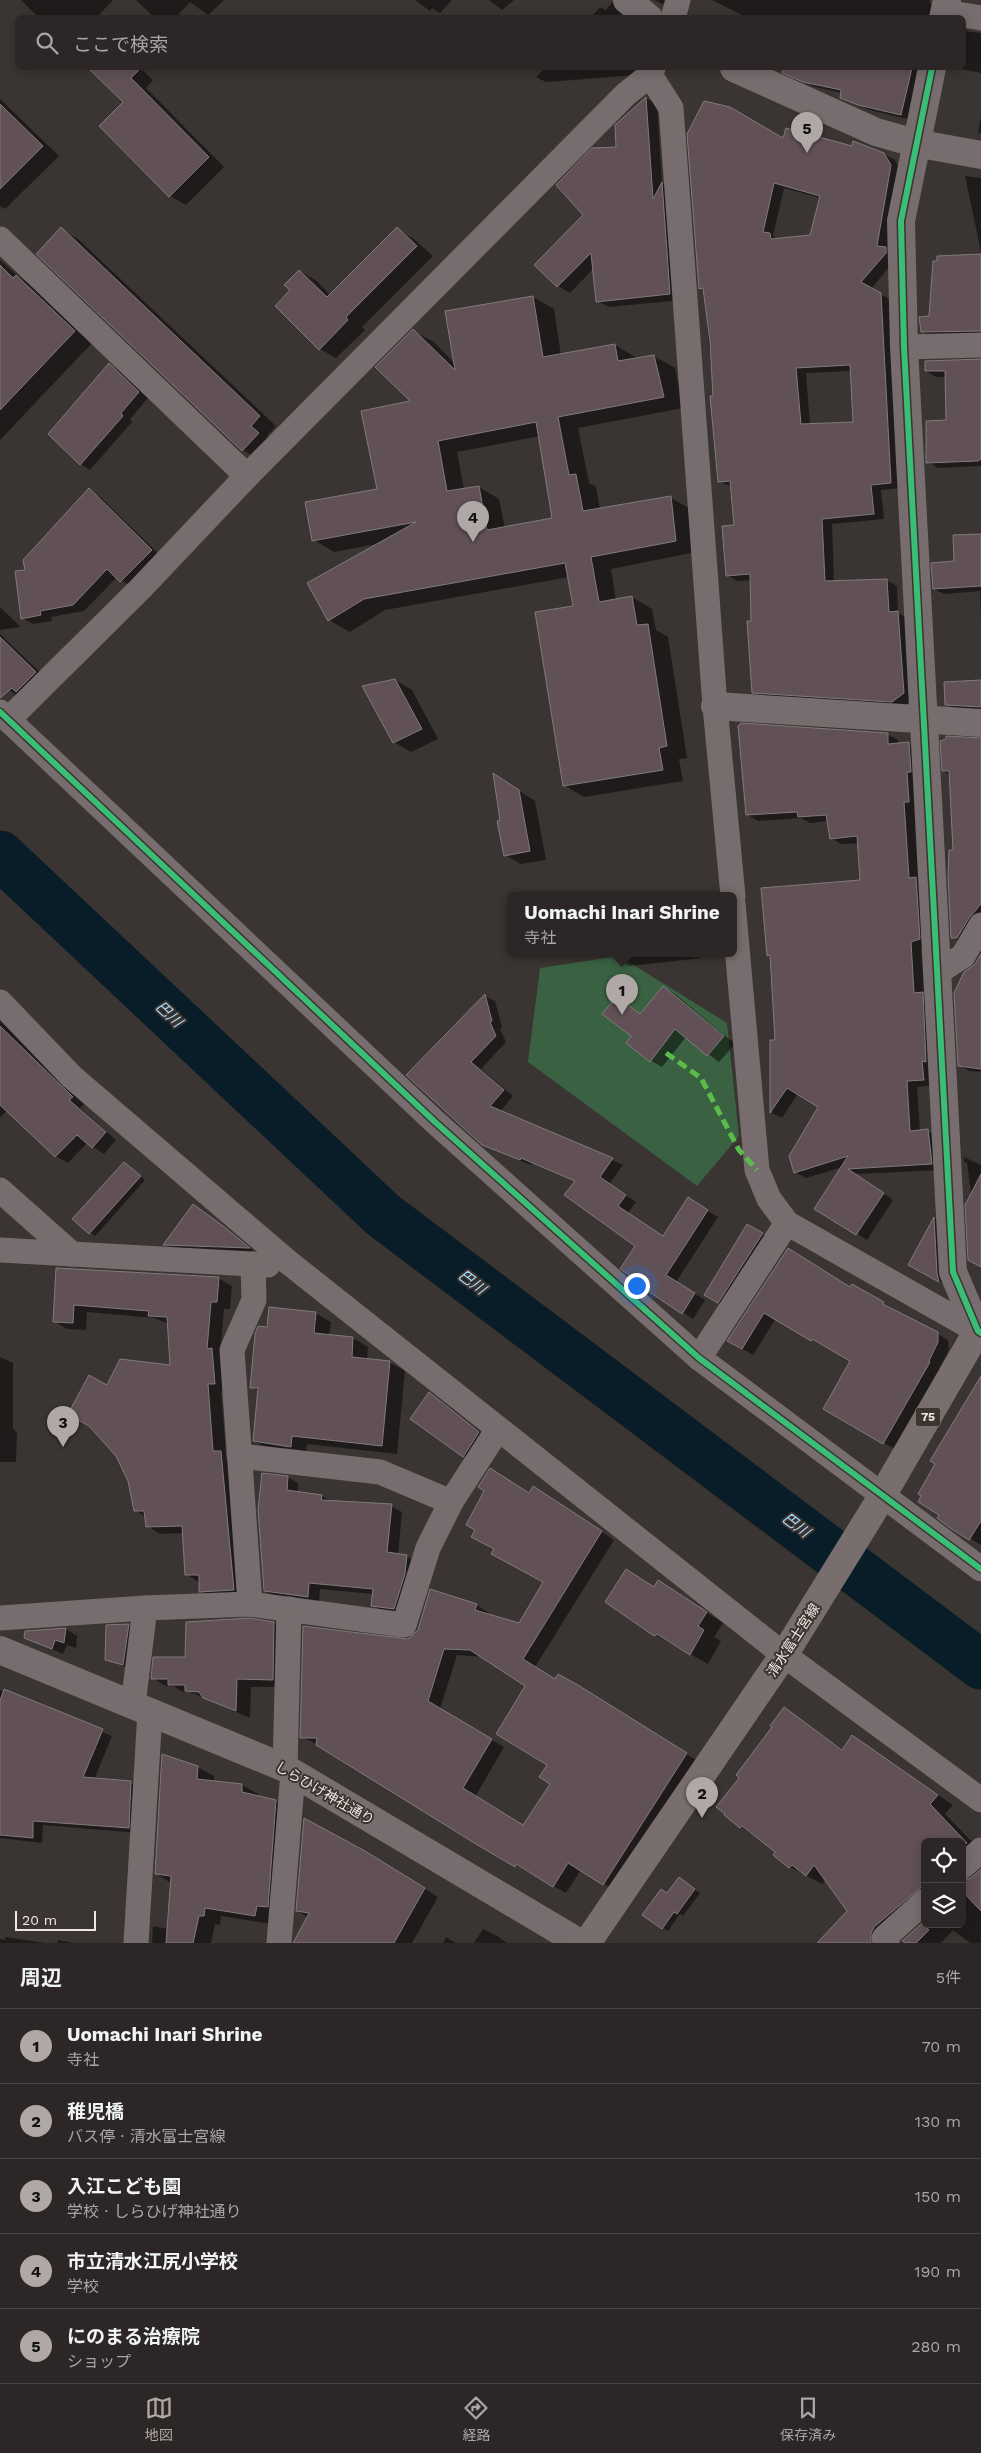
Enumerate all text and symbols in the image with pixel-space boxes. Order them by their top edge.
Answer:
search box [15,15,966,70]
icon: search [33,29,61,57]
text: ここで検索 [73,33,168,56]
pin: 5 [791,112,823,153]
pin: 4 [457,501,489,542]
popup [507,892,737,957]
text: Uomachi Inari Shrine [524,901,720,924]
text: 寺社 [524,928,556,947]
pin: 1 [606,974,638,1015]
water label: 巴川 [152,997,188,1032]
water label: 巴川 [455,1266,491,1299]
your location [624,1273,650,1299]
pin: 3 [47,1406,79,1447]
road number: 75 [916,1408,940,1426]
water label: 巴川 [779,1509,815,1542]
street label: 清水富士宮線 [763,1600,823,1680]
street label: しらひげ神社通り [273,1758,377,1828]
pin: 2 [686,1777,718,1818]
map controls [921,1838,966,1928]
button: locate [921,1838,966,1883]
button: layers [921,1883,966,1928]
scale bar [15,1908,96,1931]
text: 20 m [22,1912,57,1928]
text: 周辺 [20,1965,62,1990]
text: 5件 [936,1968,961,1987]
text: Uomachi Inari Shrine [67,2023,263,2046]
text: 1 [33,2037,39,2056]
text: 70 m [922,2037,961,2056]
text: 寺社 [67,2050,99,2069]
text: 稚児橋 [67,2100,124,2123]
text: 2 [31,2112,41,2131]
text: 130 m [915,2112,961,2131]
text: バス停 · 清水富士宮線 [67,2127,226,2146]
text: 入江こども園 [67,2175,181,2198]
text: 3 [31,2187,41,2206]
text: 150 m [915,2187,961,2206]
text: 学校 · しらひげ神社通り [67,2202,242,2221]
text: 市立清水江尻小学校 [67,2250,238,2273]
text: 4 [31,2262,41,2281]
text: 190 m [914,2262,961,2281]
text: 学校 [67,2277,99,2296]
text: にのまる治療院 [67,2325,200,2348]
text: 5 [31,2337,41,2356]
text: 280 m [911,2337,961,2356]
text: ショップ [67,2352,131,2371]
tab: 地図 [145,2394,173,2444]
tab: 経路 [462,2394,490,2444]
tab: 保存済み [780,2394,836,2444]

